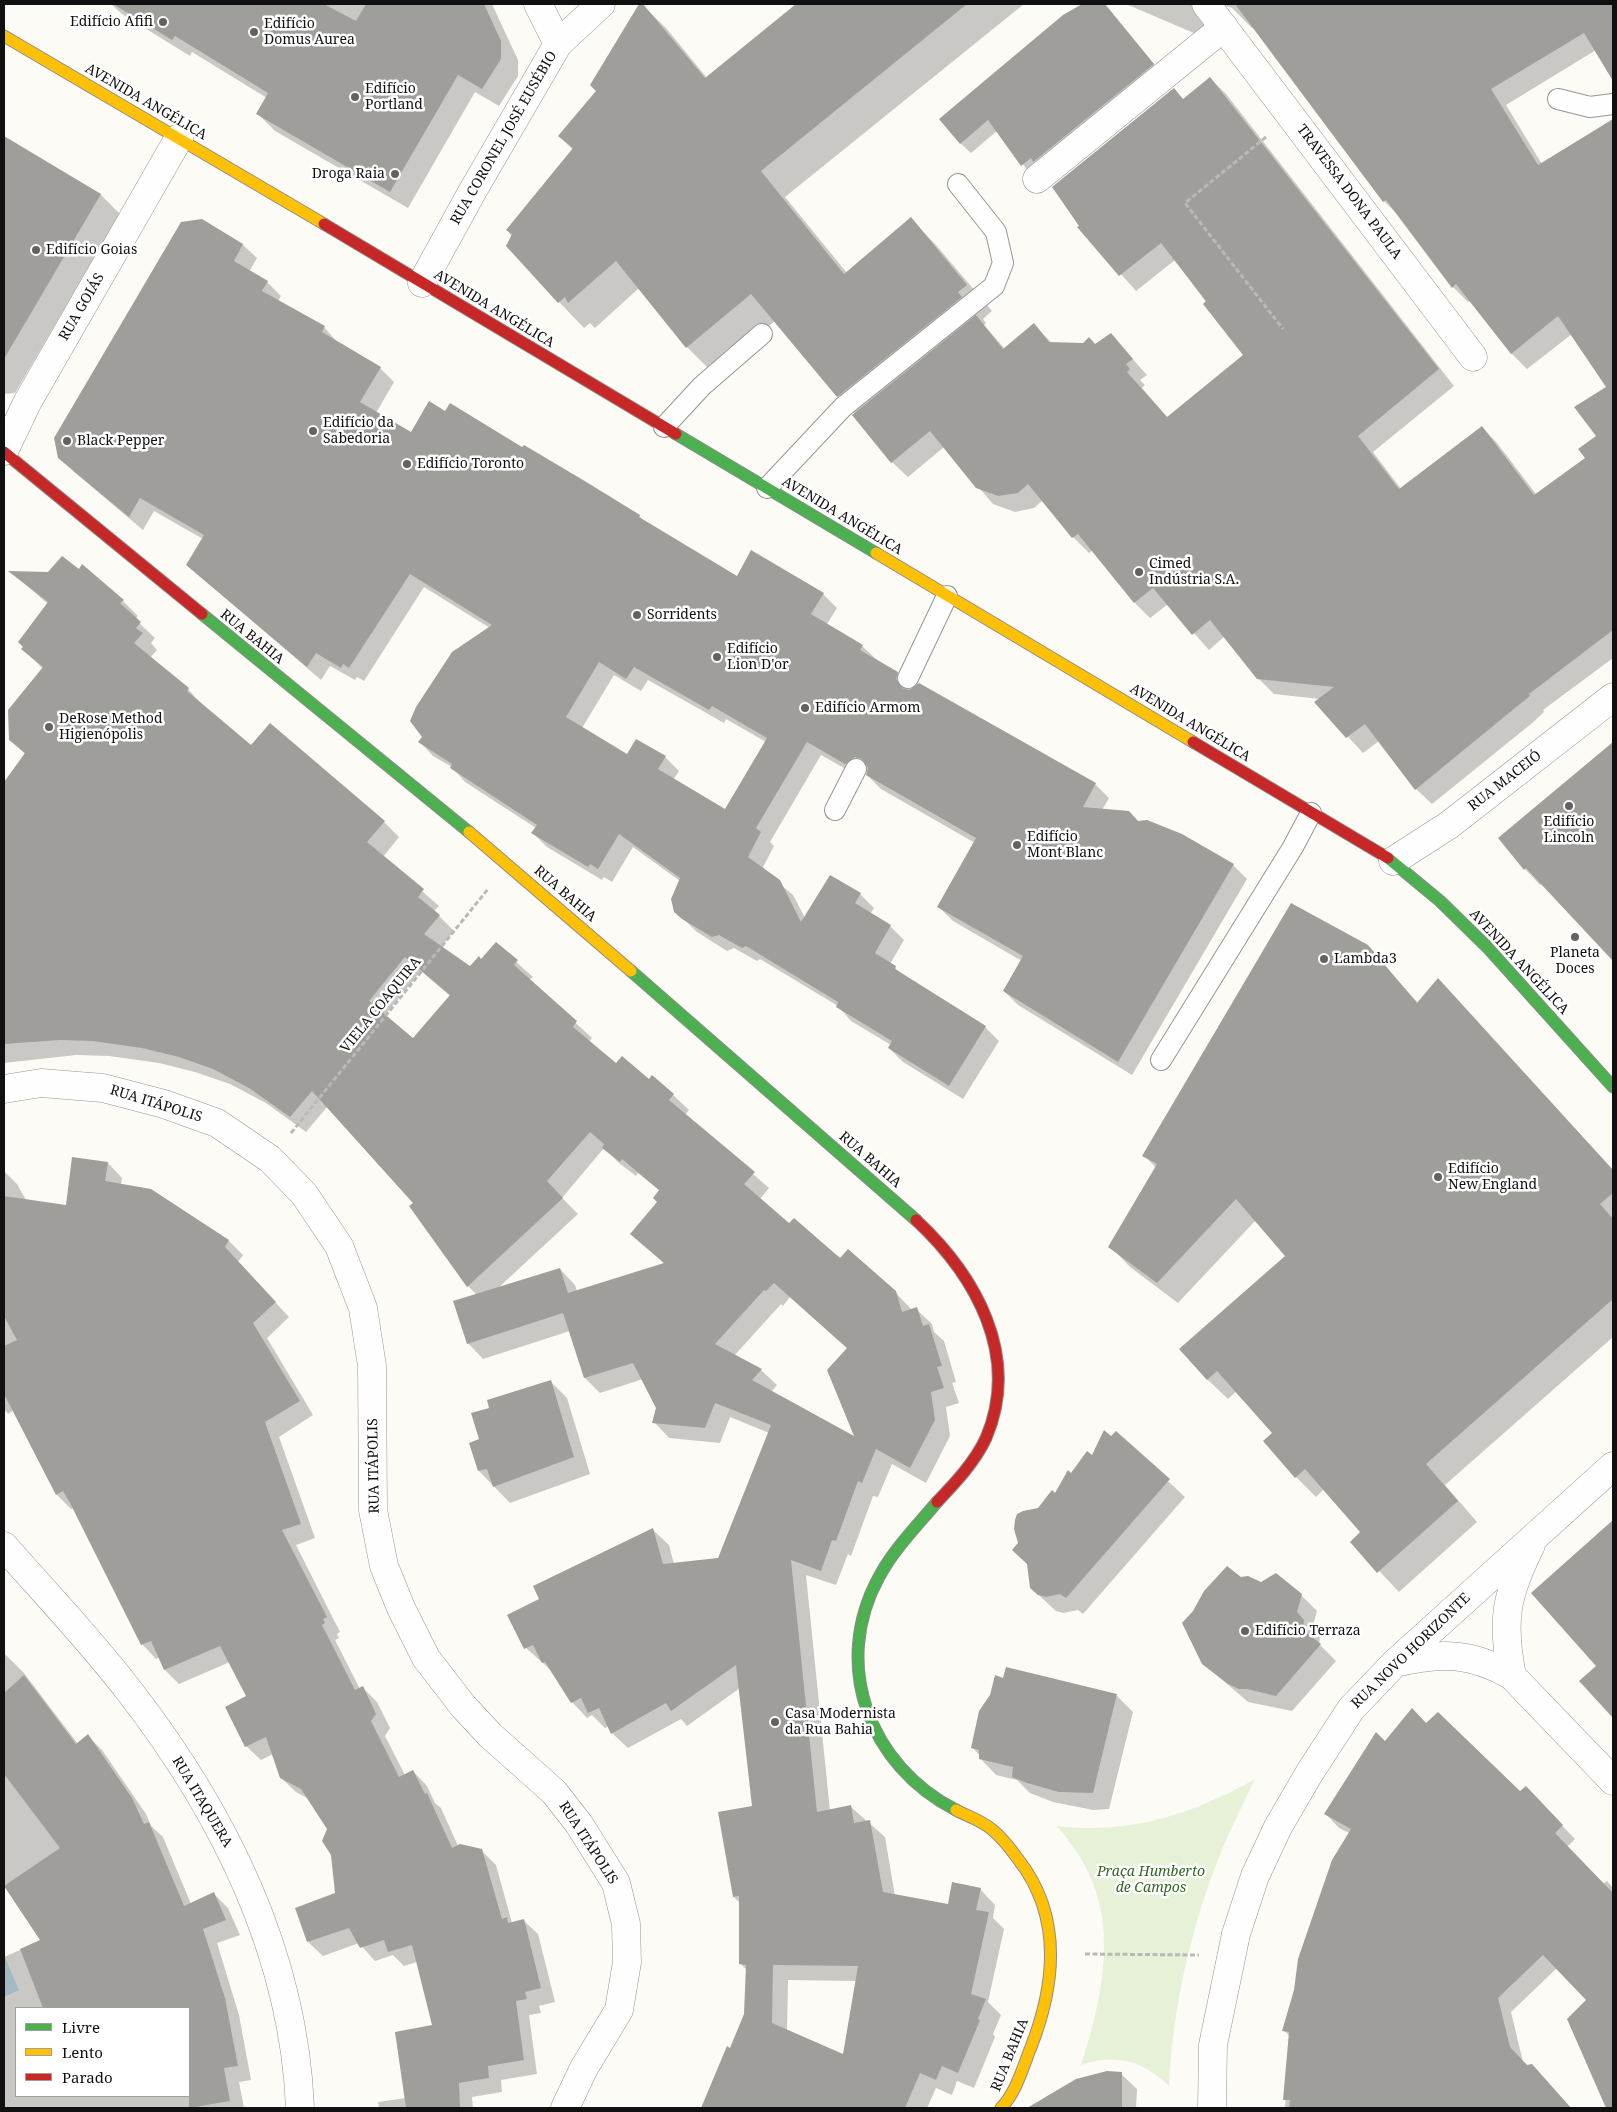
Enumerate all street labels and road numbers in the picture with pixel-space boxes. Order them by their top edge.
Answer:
street label: RUA CORONEL JOSÉ EUSÉBIO [447,48,561,228]
street label: AVENIDA ANGÉLICA [82,60,210,144]
street label: TRAVESSA DONA PAULA [1293,122,1405,262]
street label: AVENIDA ANGÉLICA [431,266,557,352]
street label: RUA GOIÁS [56,270,108,344]
street label: AVENIDA ANGÉLICA [779,473,905,559]
street label: RUA BAHIA [217,606,287,668]
street label: AVENIDA ANGÉLICA [1127,680,1253,766]
street label: RUA MACEIÓ [1465,747,1545,815]
street label: RUA BAHIA [530,862,600,926]
street label: AVENIDA ANGÉLICA [1466,906,1572,1018]
street label: VIELA COAQUIRA [337,954,425,1056]
street label: RUA ITÁPOLIS [108,1082,204,1126]
street label: RUA BAHIA [835,1128,905,1192]
street label: RUA ITÁPOLIS [365,1418,383,1514]
street label: RUA NOVO HORIZONTE [1348,1590,1474,1712]
street label: RUA ITAQUERA [168,1754,236,1850]
street label: RUA ITÁPOLIS [555,1798,621,1888]
street label: RUA BAHIA [988,2016,1032,2094]

